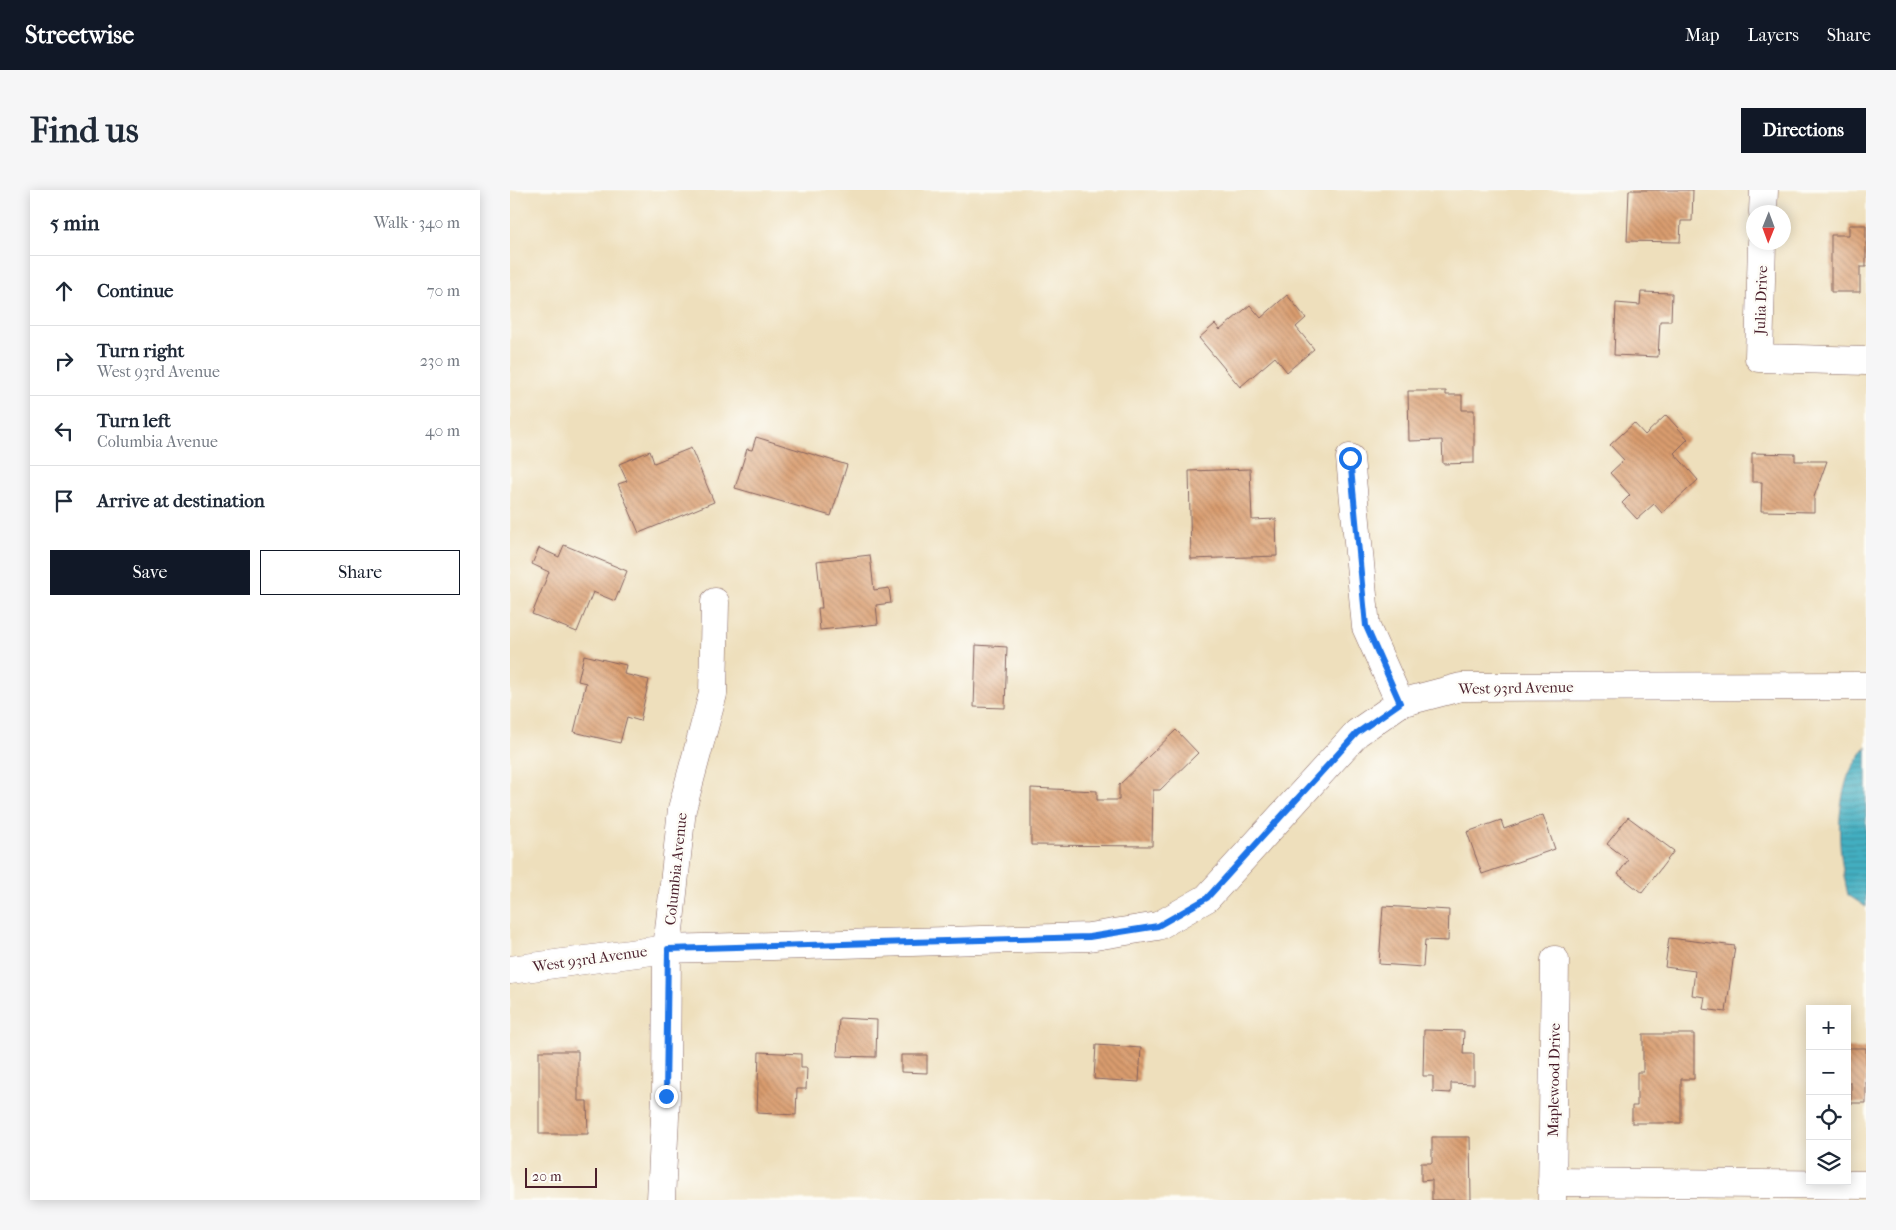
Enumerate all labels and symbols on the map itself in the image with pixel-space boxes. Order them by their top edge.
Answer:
north arrow [1746,205,1791,250]
street label: Julia Drive [1751,265,1771,336]
route start [1339,447,1362,470]
street label: West 93rd Avenue [1457,678,1574,698]
street label: Columbia Avenue [661,811,691,926]
street label: West 93rd Avenue [531,942,649,976]
street label: Maplewood Drive [1544,1022,1564,1137]
route end [655,1085,678,1108]
scale bar [525,1165,598,1188]

